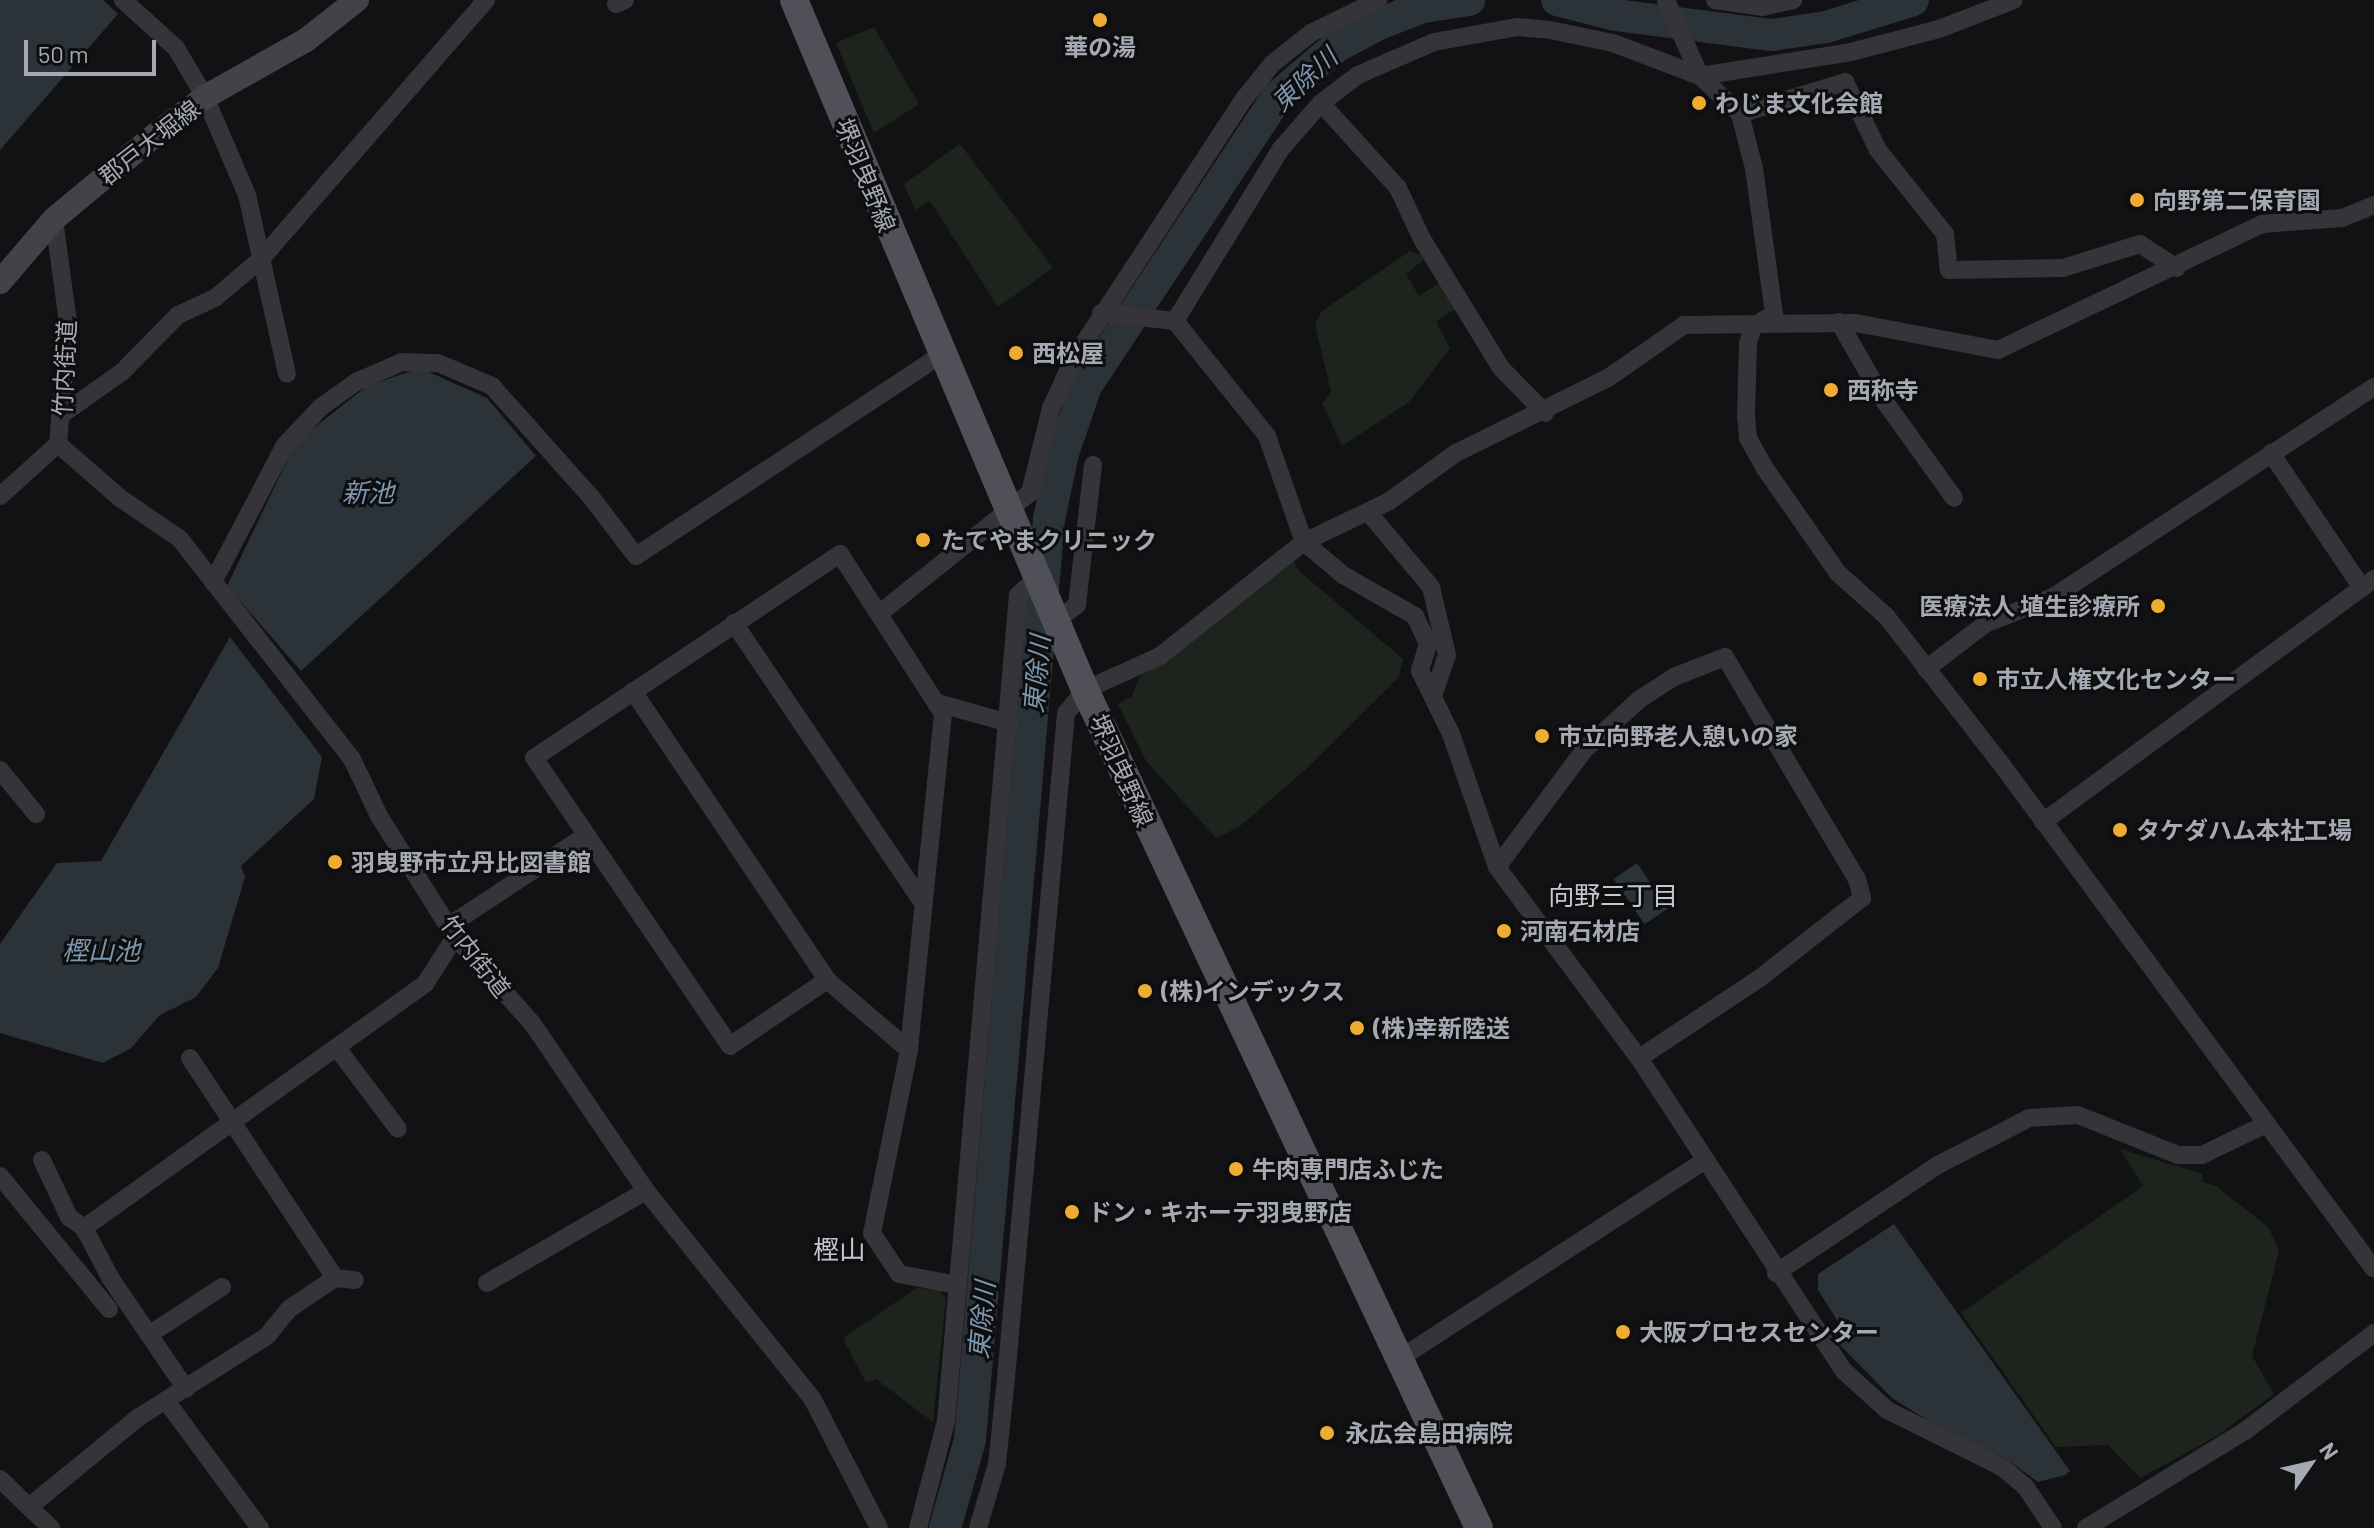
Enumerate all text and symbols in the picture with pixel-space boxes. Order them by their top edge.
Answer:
marker: 華の湯 [1091,11,1109,29]
scale bar [28,24,160,74]
place label: 華の湯 [1064,33,1136,61]
text: 50 m [38,39,89,68]
water label: 東除川 [1265,41,1343,117]
place label: わじま文化会館 [1715,89,1883,117]
street label: 郡戸大堀線 [93,94,205,190]
marker: わじま文化会館 [1690,94,1708,112]
street label: 堺羽曳野線 [830,114,902,236]
place label: 向野第二保育園 [2153,186,2321,214]
marker: 向野第二保育園 [2128,191,2146,209]
street label: 竹内街道 [47,319,81,417]
place label: 西松屋 [1032,339,1104,367]
marker: 西松屋 [1007,344,1025,362]
place label: 西称寺 [1847,376,1919,404]
marker: 西称寺 [1822,381,1840,399]
water label: 新池 [342,476,394,508]
place label: たてやまクリニック [941,526,1157,554]
marker: たてやまクリニック [912,529,934,551]
place label: 医療法人 埴生診療所 [1919,592,2140,620]
marker: 医療法人 埴生診療所 [2147,595,2169,617]
water label: 東除川 [1017,634,1055,714]
place label: 市立人権文化センター [1996,665,2236,693]
marker: 市立人権文化センター [1971,670,1989,688]
street label: 堺羽曳野線 [1084,709,1160,831]
place label: 市立向野老人憩いの家 [1558,722,1798,750]
marker: 市立向野老人憩いの家 [1533,727,1551,745]
place label: タケダハム本社工場 [2136,816,2352,844]
marker: タケダハム本社工場 [2111,821,2129,839]
place label: 羽曳野市立丹比図書館 [351,848,591,876]
marker: 羽曳野市立丹比図書館 [326,853,344,871]
district label: 向野三丁目 [1548,879,1678,911]
street label: 竹内街道 [435,909,517,1003]
place label: 河南石材店 [1520,917,1640,945]
marker: 河南石材店 [1495,922,1513,940]
water label: 樫山池 [62,934,140,966]
place label: (株)インデックス [1161,977,1346,1005]
marker: (株)インデックス [1136,982,1154,1000]
place label: (株)幸新陸送 [1373,1014,1510,1042]
marker: (株)幸新陸送 [1348,1019,1366,1037]
place label: 牛肉専門店ふじた [1252,1155,1444,1183]
marker: 牛肉専門店ふじた [1227,1160,1245,1178]
place label: ドン・キホーテ羽曳野店 [1088,1198,1352,1226]
marker: ドン・キホーテ羽曳野店 [1063,1203,1081,1221]
district label: 樫山 [813,1233,865,1265]
water label: 東除川 [962,1280,1000,1360]
place label: 大阪プロセスセンター [1639,1318,1879,1346]
marker: 大阪プロセスセンター [1614,1323,1632,1341]
place label: 永広会島田病院 [1345,1419,1513,1447]
marker: 永広会島田病院 [1316,1422,1338,1444]
north arrow [2270,1424,2350,1504]
text: N [2315,1437,2345,1464]

